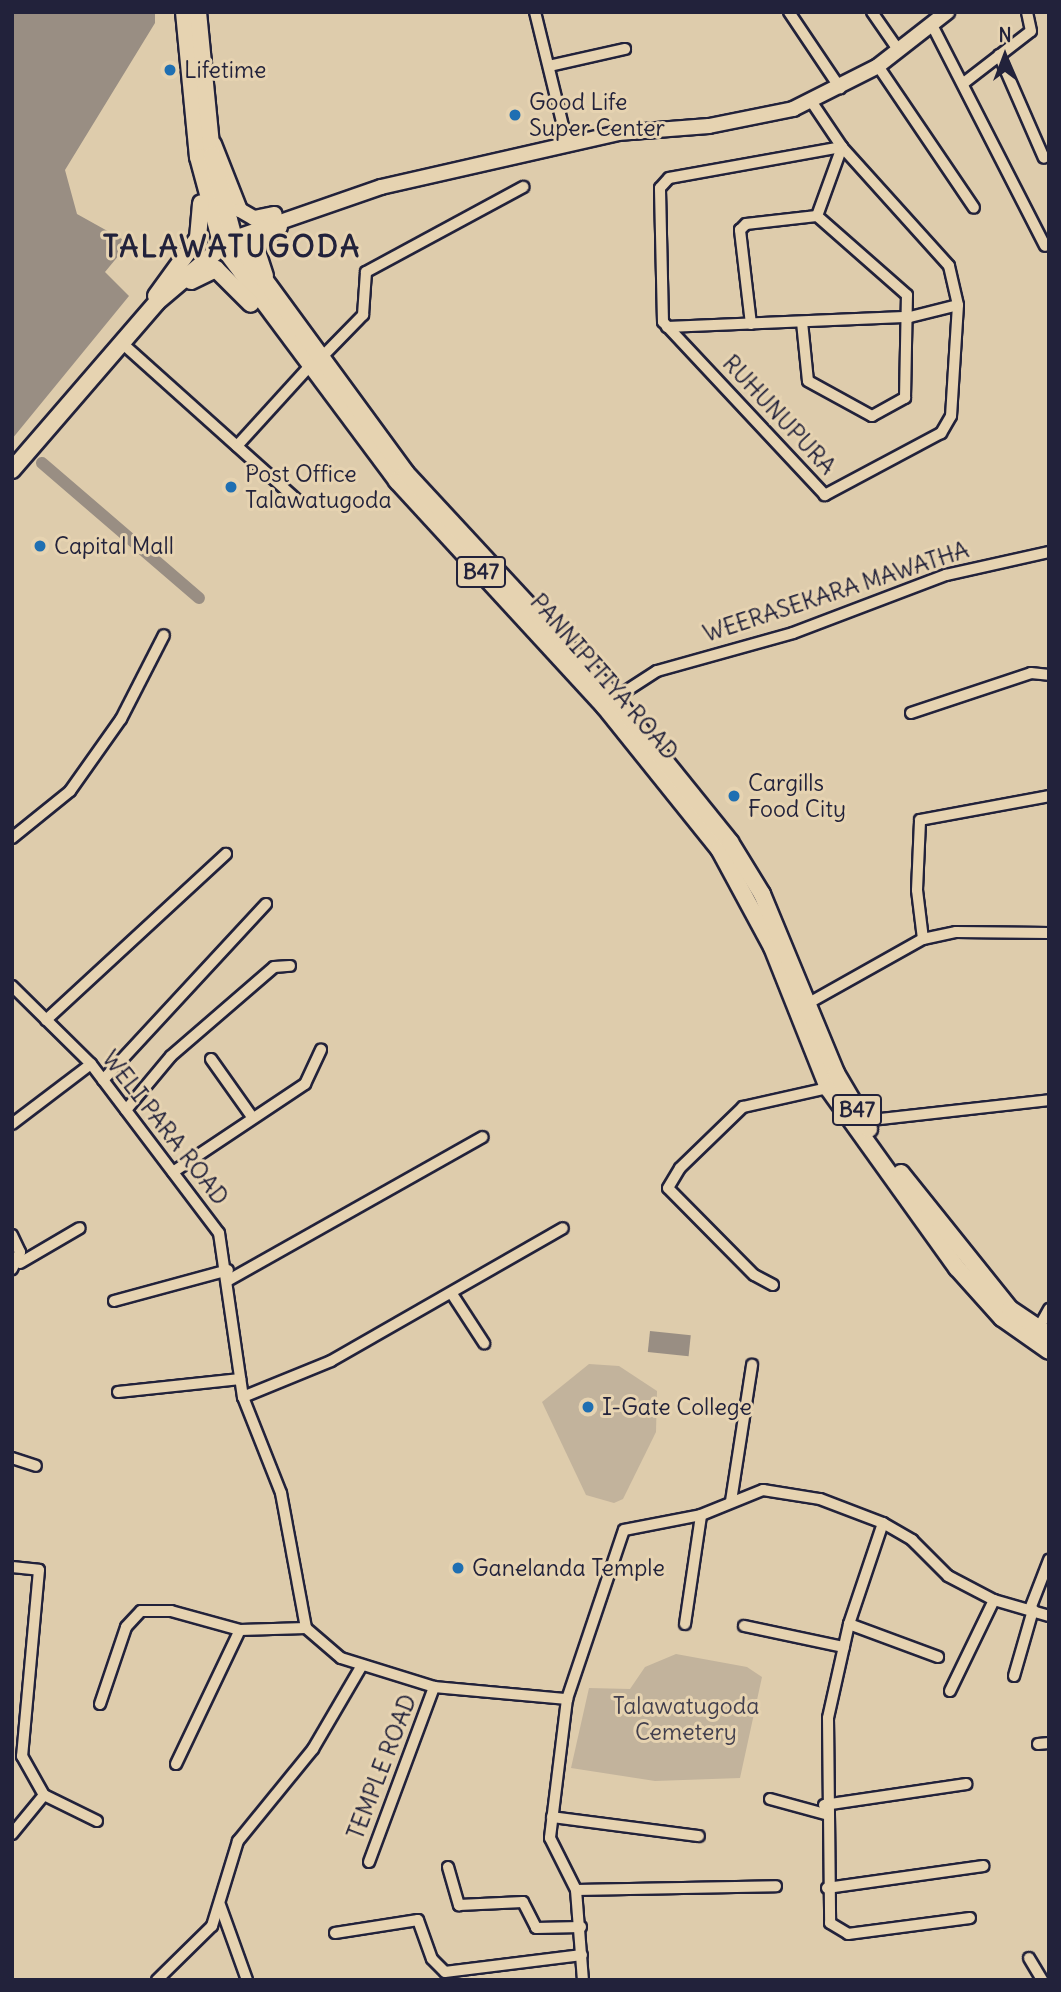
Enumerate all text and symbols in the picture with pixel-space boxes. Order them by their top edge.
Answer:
north arrow [970,21,1040,91]
text: N [998,23,1012,47]
place label: Lifetime [184,56,266,84]
marker: Lifetime [162,62,178,78]
place label: Good Life Super Center [529,88,665,142]
marker: Good Life Super Center [507,107,523,123]
district label: TALAWATUGODA [104,228,360,264]
street label: RUHUNUPURA [717,350,841,480]
place label: Post Office Talawatugoda [245,460,392,514]
marker: Post Office Talawatugoda [223,479,239,495]
place label: Capital Mall [54,532,174,560]
street label: WEERASEKARA MAWATHA [700,536,972,648]
marker: Capital Mall [32,538,48,554]
road number: B47 [455,554,507,590]
street label: PANNIPITIYA ROAD [524,588,684,766]
place label: Cargills Food City [748,769,846,823]
marker: Cargills Food City [726,788,742,804]
street label: WELI PARA ROAD [96,1045,234,1211]
road number: B47 [831,1092,883,1128]
place label: I-Gate College [602,1393,752,1421]
marker: I-Gate College [580,1399,596,1415]
place label: Ganelanda Temple [472,1554,665,1582]
marker: Ganelanda Temple [450,1560,466,1576]
street label: TEMPLE ROAD [342,1691,422,1843]
park label: Talawatugoda Cemetery [613,1692,759,1746]

